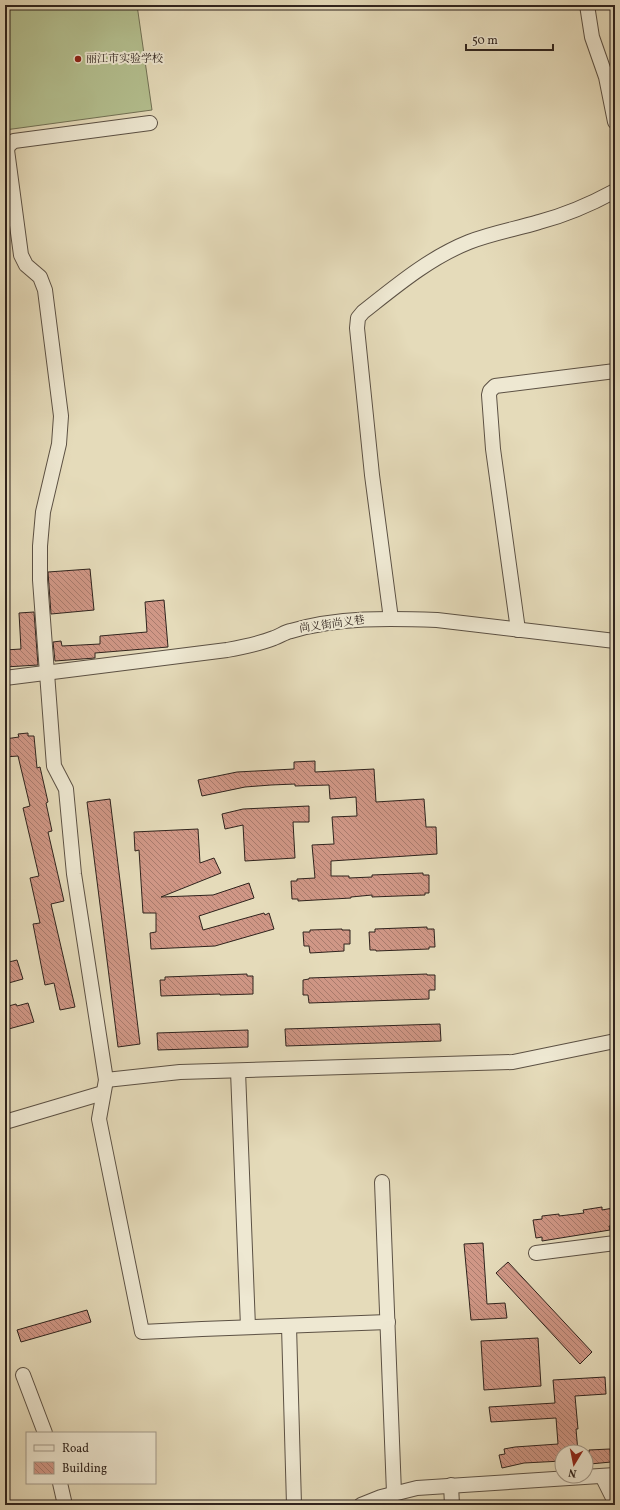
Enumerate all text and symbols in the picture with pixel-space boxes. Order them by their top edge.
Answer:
scale bar [466,26,553,52]
text: 50 m [472,33,498,49]
place label: 丽江市实验学校 [86,52,163,67]
marker: 丽江市实验学校 [73,54,83,64]
street label: 尚义街尚义巷 [298,613,366,637]
legend [26,1432,156,1484]
text: Road [62,1441,89,1457]
north arrow [554,1444,594,1484]
text: Building [62,1461,107,1477]
text: N [567,1464,578,1480]

